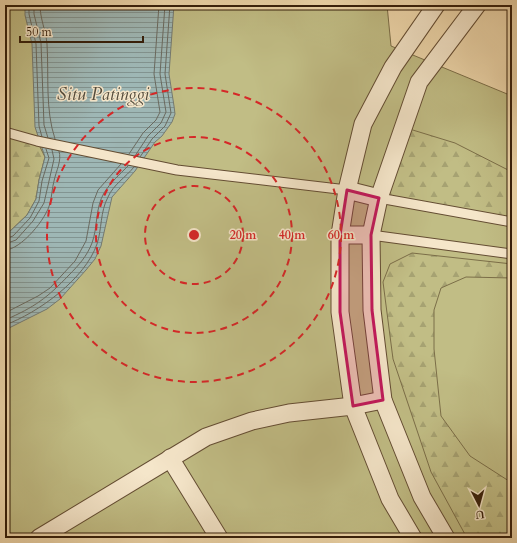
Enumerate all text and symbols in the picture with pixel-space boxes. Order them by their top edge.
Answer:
scale bar [20,18,143,44]
text: 50 m [26,24,53,40]
water label: Situ Patinggi [57,82,150,107]
text: 20 m [230,227,257,243]
text: 40 m [279,227,306,243]
text: 60 m [328,227,355,243]
centre of rings [187,228,201,242]
north arrow [459,485,499,525]
text: U [475,507,485,522]

